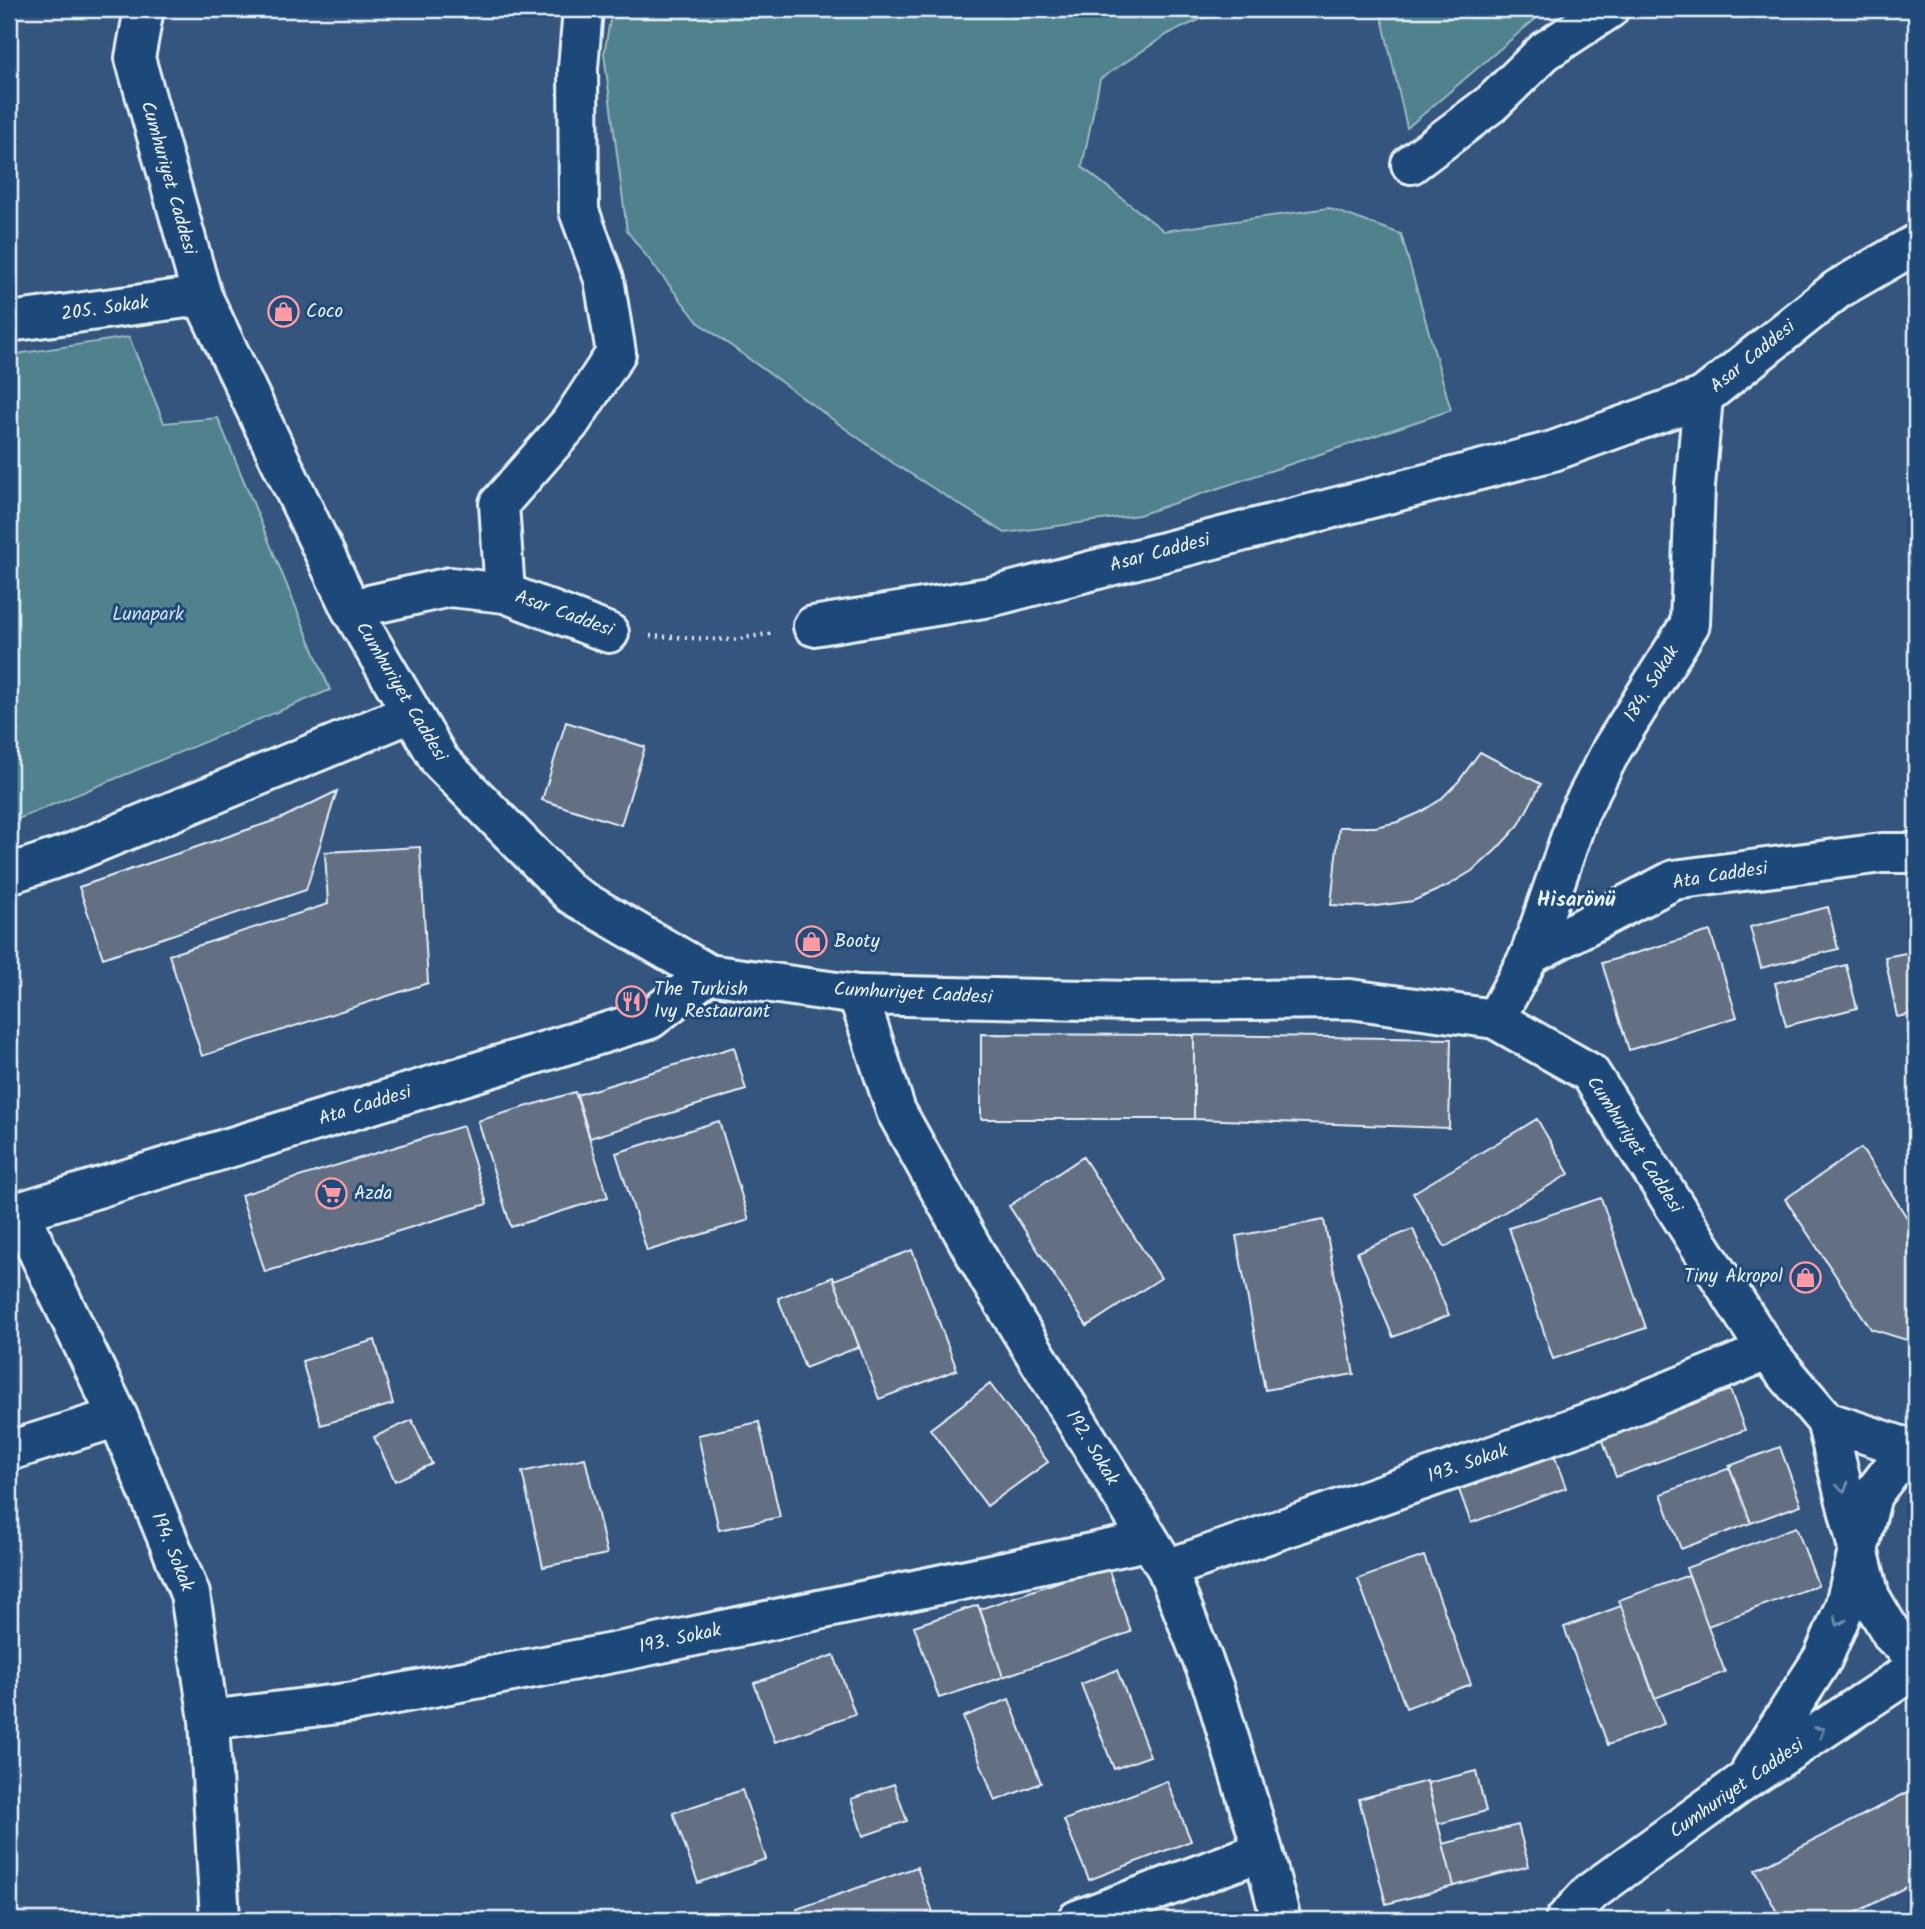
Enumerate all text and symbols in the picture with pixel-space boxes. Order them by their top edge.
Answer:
street label: Cumhuriyet Caddesi [132,98,205,260]
street label: 205. Sokak [59,288,151,330]
shop icon: Coco [266,295,300,329]
place label: Coco [306,297,343,327]
street label: Asar Caddesi [1704,312,1804,401]
street label: Asar Caddesi [1106,525,1215,581]
street label: Asar Caddesi [511,582,619,646]
park label: Lunapark [112,600,184,630]
street label: Cumhuriyet Caddesi [347,616,455,769]
street label: 184. Sokak [1617,640,1687,728]
street label: Ata Caddesi [1670,853,1771,898]
district label: Hisarönü [1537,884,1616,917]
shop icon: Booty [794,925,828,959]
place label: Booty [834,927,881,957]
place label: The Turkish Ivy Restaurant [654,975,771,1027]
street label: Cumhuriyet Caddesi [833,975,994,1013]
restaurant icon: The Turkish Ivy Restaurant [614,984,648,1018]
street label: Cumhuriyet Caddesi [1578,1070,1691,1221]
street label: Ata Caddesi [315,1077,417,1134]
supermarket icon: Azda [314,1177,348,1211]
place label: Azda [354,1179,392,1209]
shop icon: Tiny Akropol [1789,1260,1823,1294]
place label: Tiny Akropol [1684,1262,1783,1292]
street label: 192. Sokak [1058,1404,1126,1492]
street label: 193. Sokak [1424,1436,1513,1492]
one-way arrow [1835,1481,1849,1493]
street label: 194. Sokak [142,1508,202,1596]
one-way arrow [1833,1614,1847,1626]
street label: 193. Sokak [636,1616,724,1662]
one-way arrow [1813,1726,1826,1739]
street label: Cumhuriyet Caddesi [1663,1730,1812,1847]

